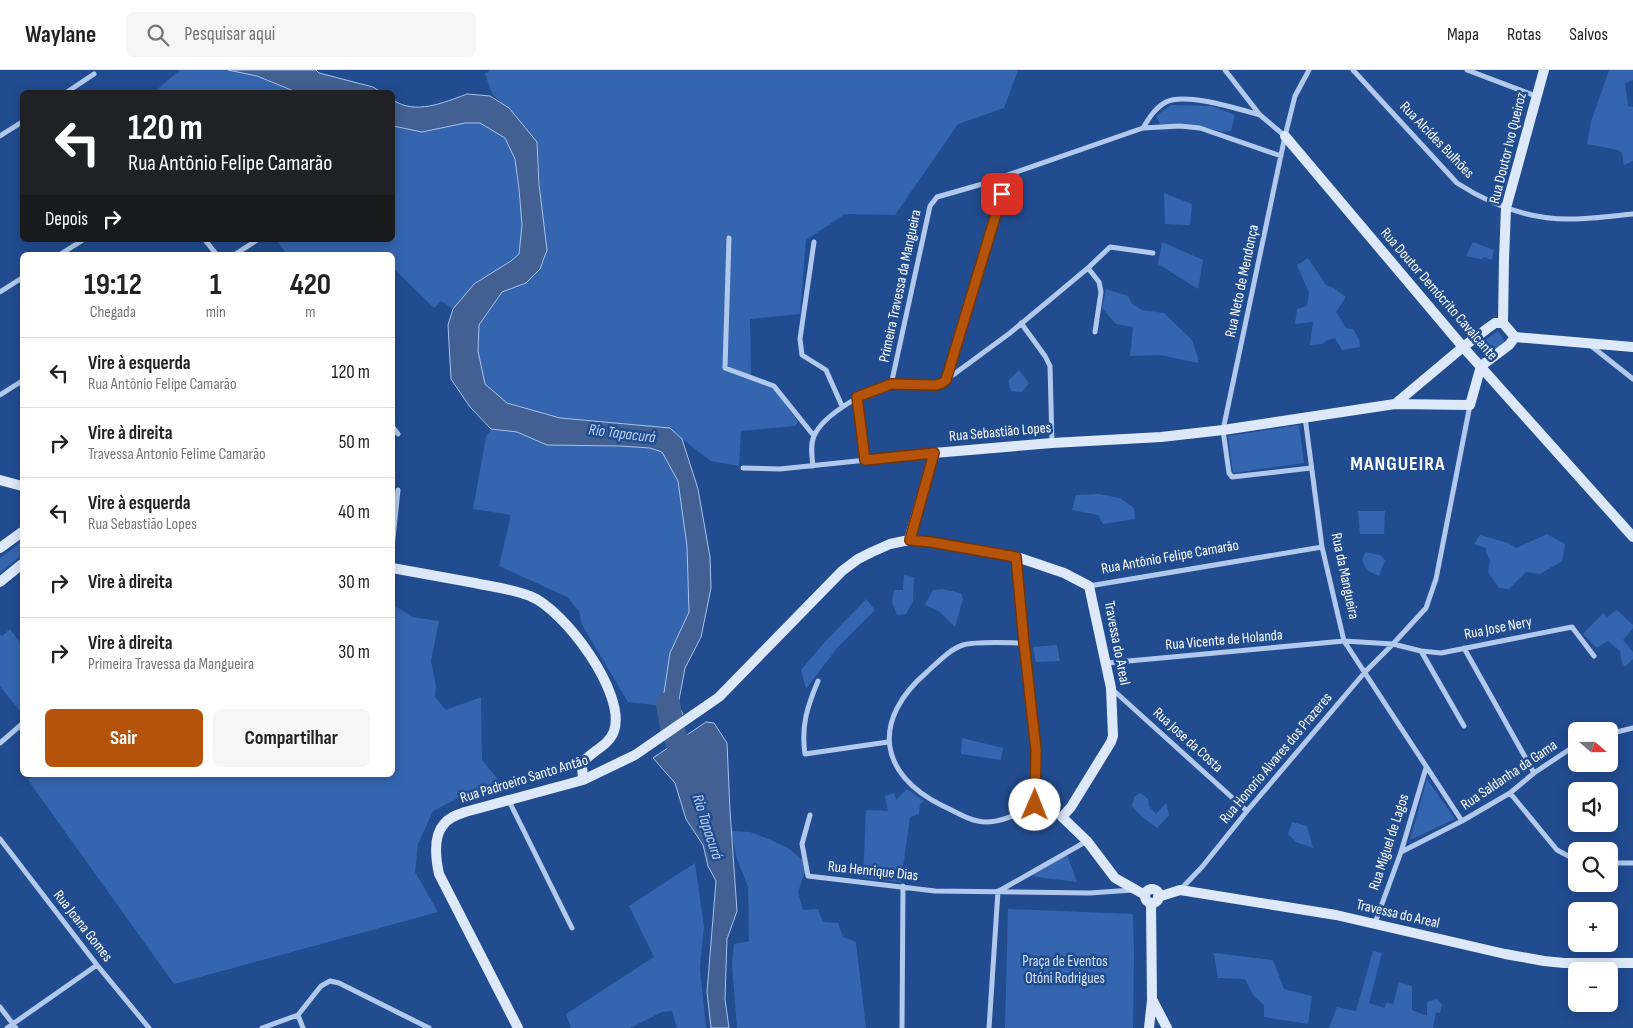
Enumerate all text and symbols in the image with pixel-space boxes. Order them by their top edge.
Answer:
search box [126,12,476,57]
text: Waylane [25,20,96,49]
icon: search [144,21,172,49]
text: Pesquisar aqui [184,23,275,46]
text: Mapa [1447,24,1479,45]
text: Rotas [1507,24,1541,45]
text: Salvos [1569,24,1608,45]
street label: Rua Doutor Ivo Queiroz [1485,90,1531,206]
street label: Rua Alcídes Bulhões [1396,98,1478,182]
text: 120 m [128,107,203,150]
icon: left [45,110,110,175]
text: Rua Antônio Felipe Camarão [128,150,332,177]
pin [981,173,1023,215]
icon: arrive [988,180,1016,208]
icon: right [98,205,126,233]
text: Depois [45,208,88,231]
street label: Primeira Travessa da Mangueira [875,208,926,364]
street label: Rua Neto de Mendonça [1221,223,1263,339]
street label: Rua Doutor Demócrito Cavalcante [1376,224,1502,364]
text: 19:12 [84,267,142,303]
text: 1 [210,267,222,303]
text: 420 [290,267,331,303]
text: Chegada [90,303,136,322]
text: min [206,303,226,322]
text: m [305,303,316,322]
text: Vire à esquerda [88,352,190,375]
icon: left [45,359,73,387]
text: 120 m [332,361,370,384]
text: Rua Antônio Felipe Camarão [88,375,237,394]
street label: Rua Sebastião Lopes [948,418,1052,446]
water label: Rio Tapacurá [587,420,657,448]
text: Vire à direita [88,422,172,445]
icon: right [45,429,73,457]
text: 50 m [339,431,370,454]
text: Travessa Antonio Felime Camarão [88,445,266,464]
district label: MANGUEIRA [1350,452,1446,476]
text: Vire à esquerda [88,492,190,515]
icon: left [45,499,73,527]
text: 40 m [338,501,370,524]
text: Rua Sebastião Lopes [88,515,197,534]
street label: Rua da Mangueira [1327,531,1363,621]
street label: Rua Antônio Felipe Camarão [1100,536,1240,578]
icon: right [45,569,73,597]
text: Vire à direita [88,571,172,594]
text: 30 m [338,571,370,594]
street label: Travessa do Areal [1100,599,1134,687]
street label: Rua Jose Nery [1463,612,1534,644]
street label: Rua Vicente de Holanda [1164,625,1284,655]
text: Vire à direita [88,632,172,655]
icon: right [45,639,73,667]
text: 30 m [338,641,370,664]
text: Primeira Travessa da Mangueira [88,655,254,674]
street label: Rua Honorio Alvares dos Prazeres [1216,689,1336,827]
street label: Rua Jose da Costa [1149,704,1227,777]
button: Sair [45,709,203,767]
button: Compartilhar [213,709,370,767]
north arrow [1568,722,1618,772]
map controls [1568,722,1618,1012]
street label: Rua Saldanha da Gama [1457,736,1561,814]
street label: Rua Padroeiro Santo Antão [458,750,590,808]
position arrow [1008,778,1060,830]
button: sound [1568,782,1618,832]
street label: Rua Miguel de Lagos [1365,791,1413,893]
water label: Rio Tapacurá [688,792,727,863]
button: search [1568,842,1618,892]
street label: Rua Henrique Dias [827,857,919,885]
street label: Rua Joana Gomes [49,886,117,966]
street label: Travessa do Areal [1354,895,1442,933]
button: + [1568,902,1618,952]
park label: Praça de Eventos Otóni Rodrigues [1022,952,1108,988]
button: − [1568,962,1618,1012]

